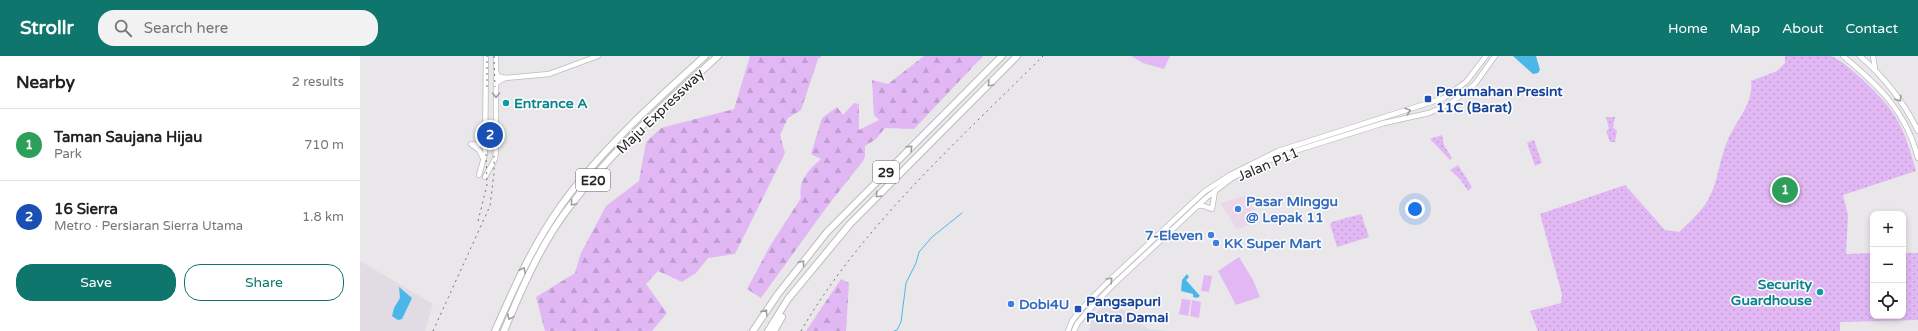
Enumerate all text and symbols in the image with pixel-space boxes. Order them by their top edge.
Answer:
search box [98,10,378,46]
text: Strollr [20,17,74,39]
icon: search [112,17,134,39]
text: Search here [144,19,228,37]
text: Home [1668,20,1708,37]
text: Map [1730,20,1760,37]
text: About [1782,20,1824,37]
text: Contact [1846,20,1898,37]
street label: Maju Expressway [613,65,708,157]
text: Nearby [16,72,75,93]
text: 2 results [292,74,344,90]
one-way arrow [987,79,995,87]
place label: Perumahan Presint 11C (Barat) [1436,83,1563,116]
one-way arrow [492,92,500,98]
marker: Perumahan Presint 11C (Barat) [1423,94,1433,104]
place label: Entrance A [514,95,588,112]
one-way arrow [1894,95,1902,102]
marker: Entrance A [501,98,511,108]
one-way arrow [1405,107,1412,116]
pin: 2 [477,120,503,150]
text: Taman Saujana Hijau [54,128,202,146]
text: 1 [25,137,33,153]
text: 710 m [304,137,344,153]
street label: Jalan P11 [1235,144,1301,185]
one-way arrow [905,145,913,153]
text: Park [54,146,82,162]
road number: 29 [873,161,899,183]
road number: E20 [576,169,610,191]
pin: 1 [1772,175,1798,205]
one-way arrow [875,190,883,198]
place label: Pasar Minggu @ Lepak 11 [1246,193,1338,226]
one-way arrow [570,199,577,206]
your location [1405,199,1425,219]
text: 16 Sierra [54,200,118,218]
marker: Pasar Minggu @ Lepak 11 [1233,204,1243,214]
text: 2 [25,209,33,225]
text: 1.8 km [302,209,344,225]
map controls [1870,211,1906,319]
button: + [1870,211,1906,247]
text: Metro · Persiaran Sierra Utama [54,218,243,234]
place label: 7-Eleven [1145,227,1203,244]
marker: 7-Eleven [1206,230,1216,240]
place label: KK Super Mart [1224,235,1322,252]
marker: KK Super Mart [1211,238,1221,248]
button: − [1870,247,1906,283]
one-way arrow [797,260,804,267]
button: Save [16,264,176,301]
button: Share [184,264,344,301]
one-way arrow [518,267,526,274]
place label: Security Guardhouse [1731,276,1812,309]
one-way arrow [1105,277,1113,285]
button: locate [1870,283,1906,319]
marker: Security Guardhouse [1815,287,1825,297]
place label: Pangsapuri Putra Damai [1086,293,1169,326]
place label: Dobi4U [1019,296,1069,313]
marker: Dobi4U [1006,299,1016,309]
marker: Pangsapuri Putra Damai [1073,304,1083,314]
one-way arrow [760,309,768,316]
one-way arrow [507,312,515,320]

